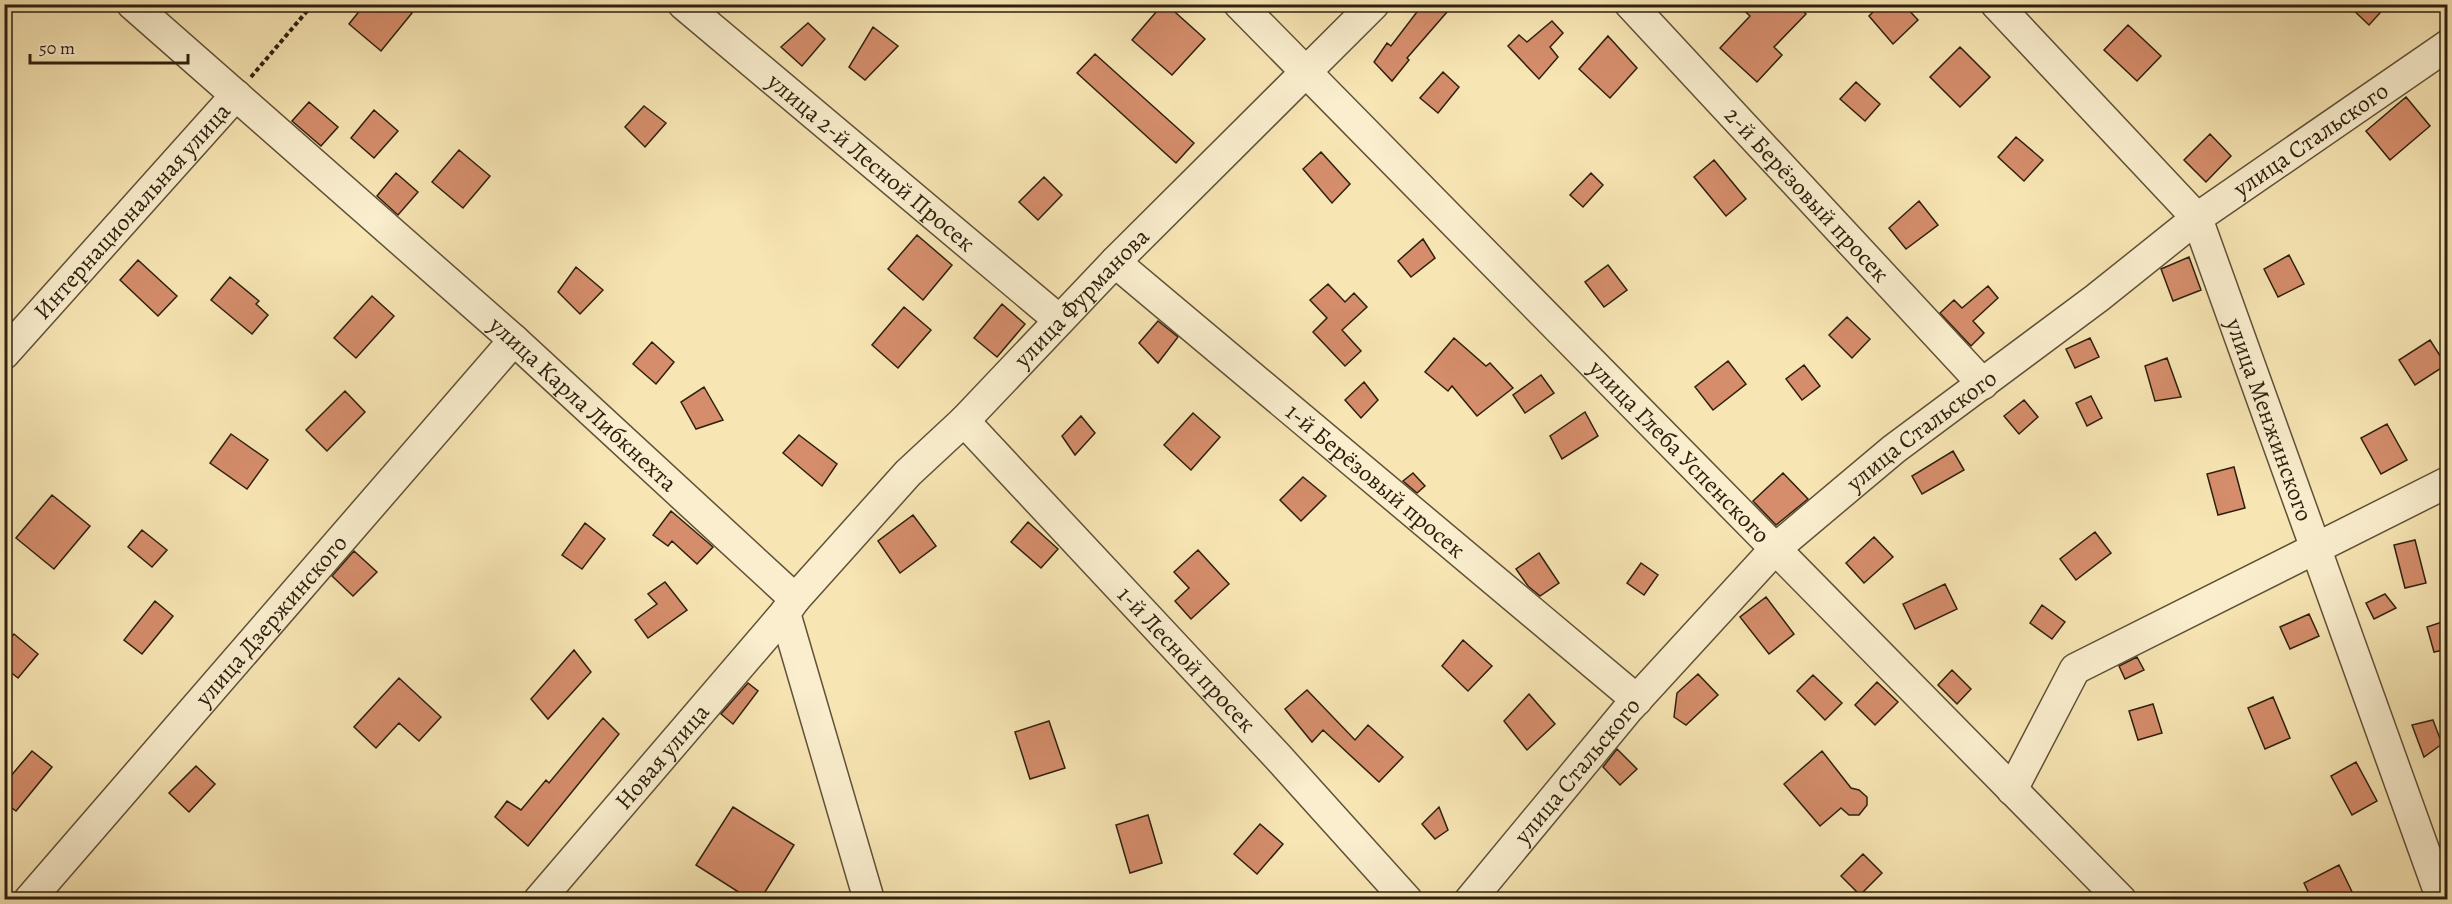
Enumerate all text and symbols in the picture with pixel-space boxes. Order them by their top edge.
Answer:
scale bar [30,27,188,65]
text: 50 m [39,36,75,60]
street label: улица 2-й Лесной Просек [760,65,982,259]
street label: улица Стальского [2226,75,2395,205]
street label: Интернациональная улица [26,96,238,326]
street label: 2-й Берёзовый просек [1717,100,1897,289]
street label: улица Фурманова [1006,221,1156,375]
street label: улица Карла Либкнехта [481,309,684,499]
street label: улица Менжинского [2218,313,2321,526]
street label: улица Глеба Успенского [1581,352,1777,550]
street label: улица Стальского [1839,362,2003,499]
street label: 1-й Берёзовый просек [1279,396,1472,565]
street label: улица Дзержинского [187,528,355,714]
street label: 1-й Лесной просек [1110,579,1263,739]
street label: улица Стальского [1506,690,1647,852]
street label: Новая улица [608,697,716,816]

